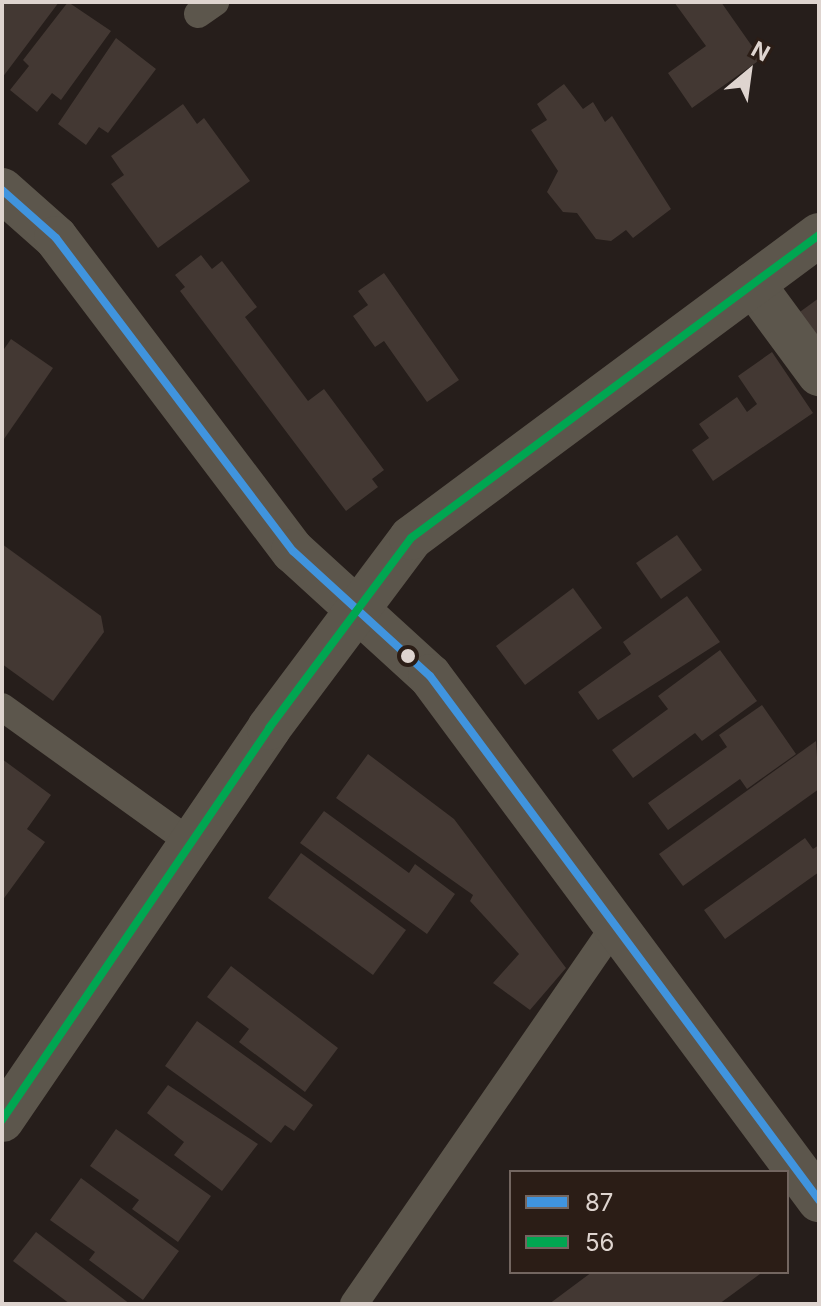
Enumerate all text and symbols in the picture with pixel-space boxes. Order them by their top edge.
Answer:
north arrow [709,32,789,112]
text: N [747,36,774,66]
unlabelled marker [400,648,416,664]
legend [509,1170,789,1274]
text: 87 [585,1188,613,1217]
text: 56 [585,1228,614,1257]

